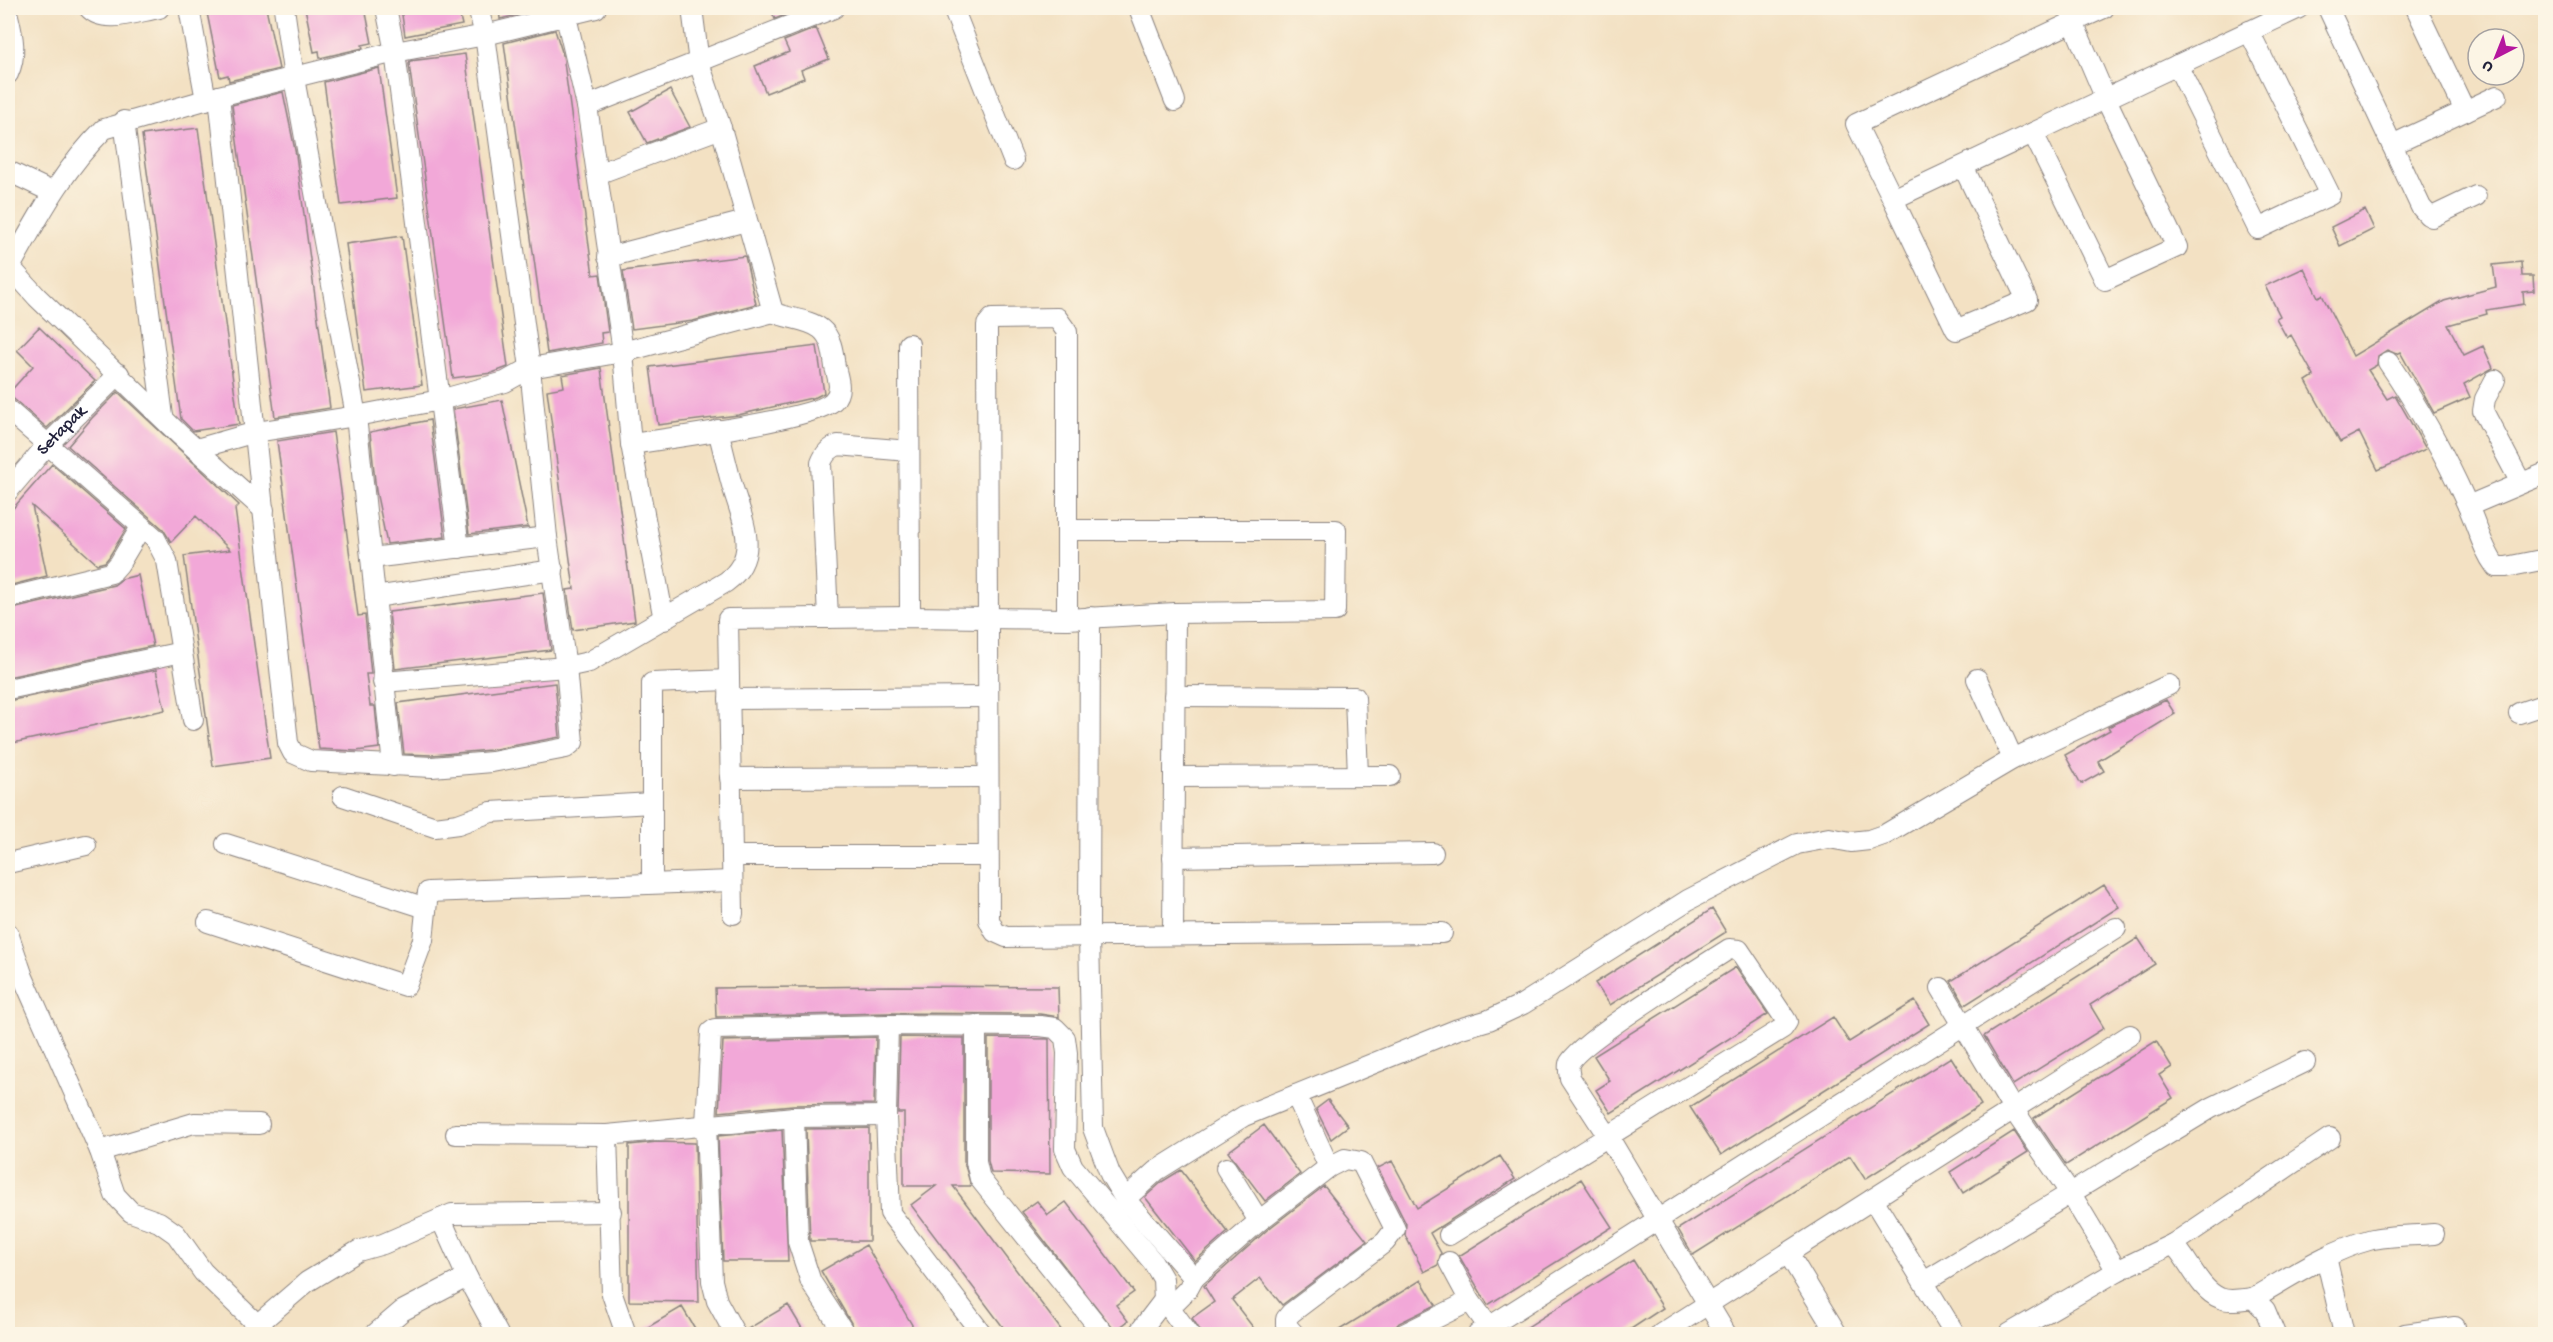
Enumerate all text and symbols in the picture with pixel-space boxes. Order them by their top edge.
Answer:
north arrow [2466,27,2526,87]
text: U [2478,55,2498,76]
street label: Setapak [32,400,93,460]

